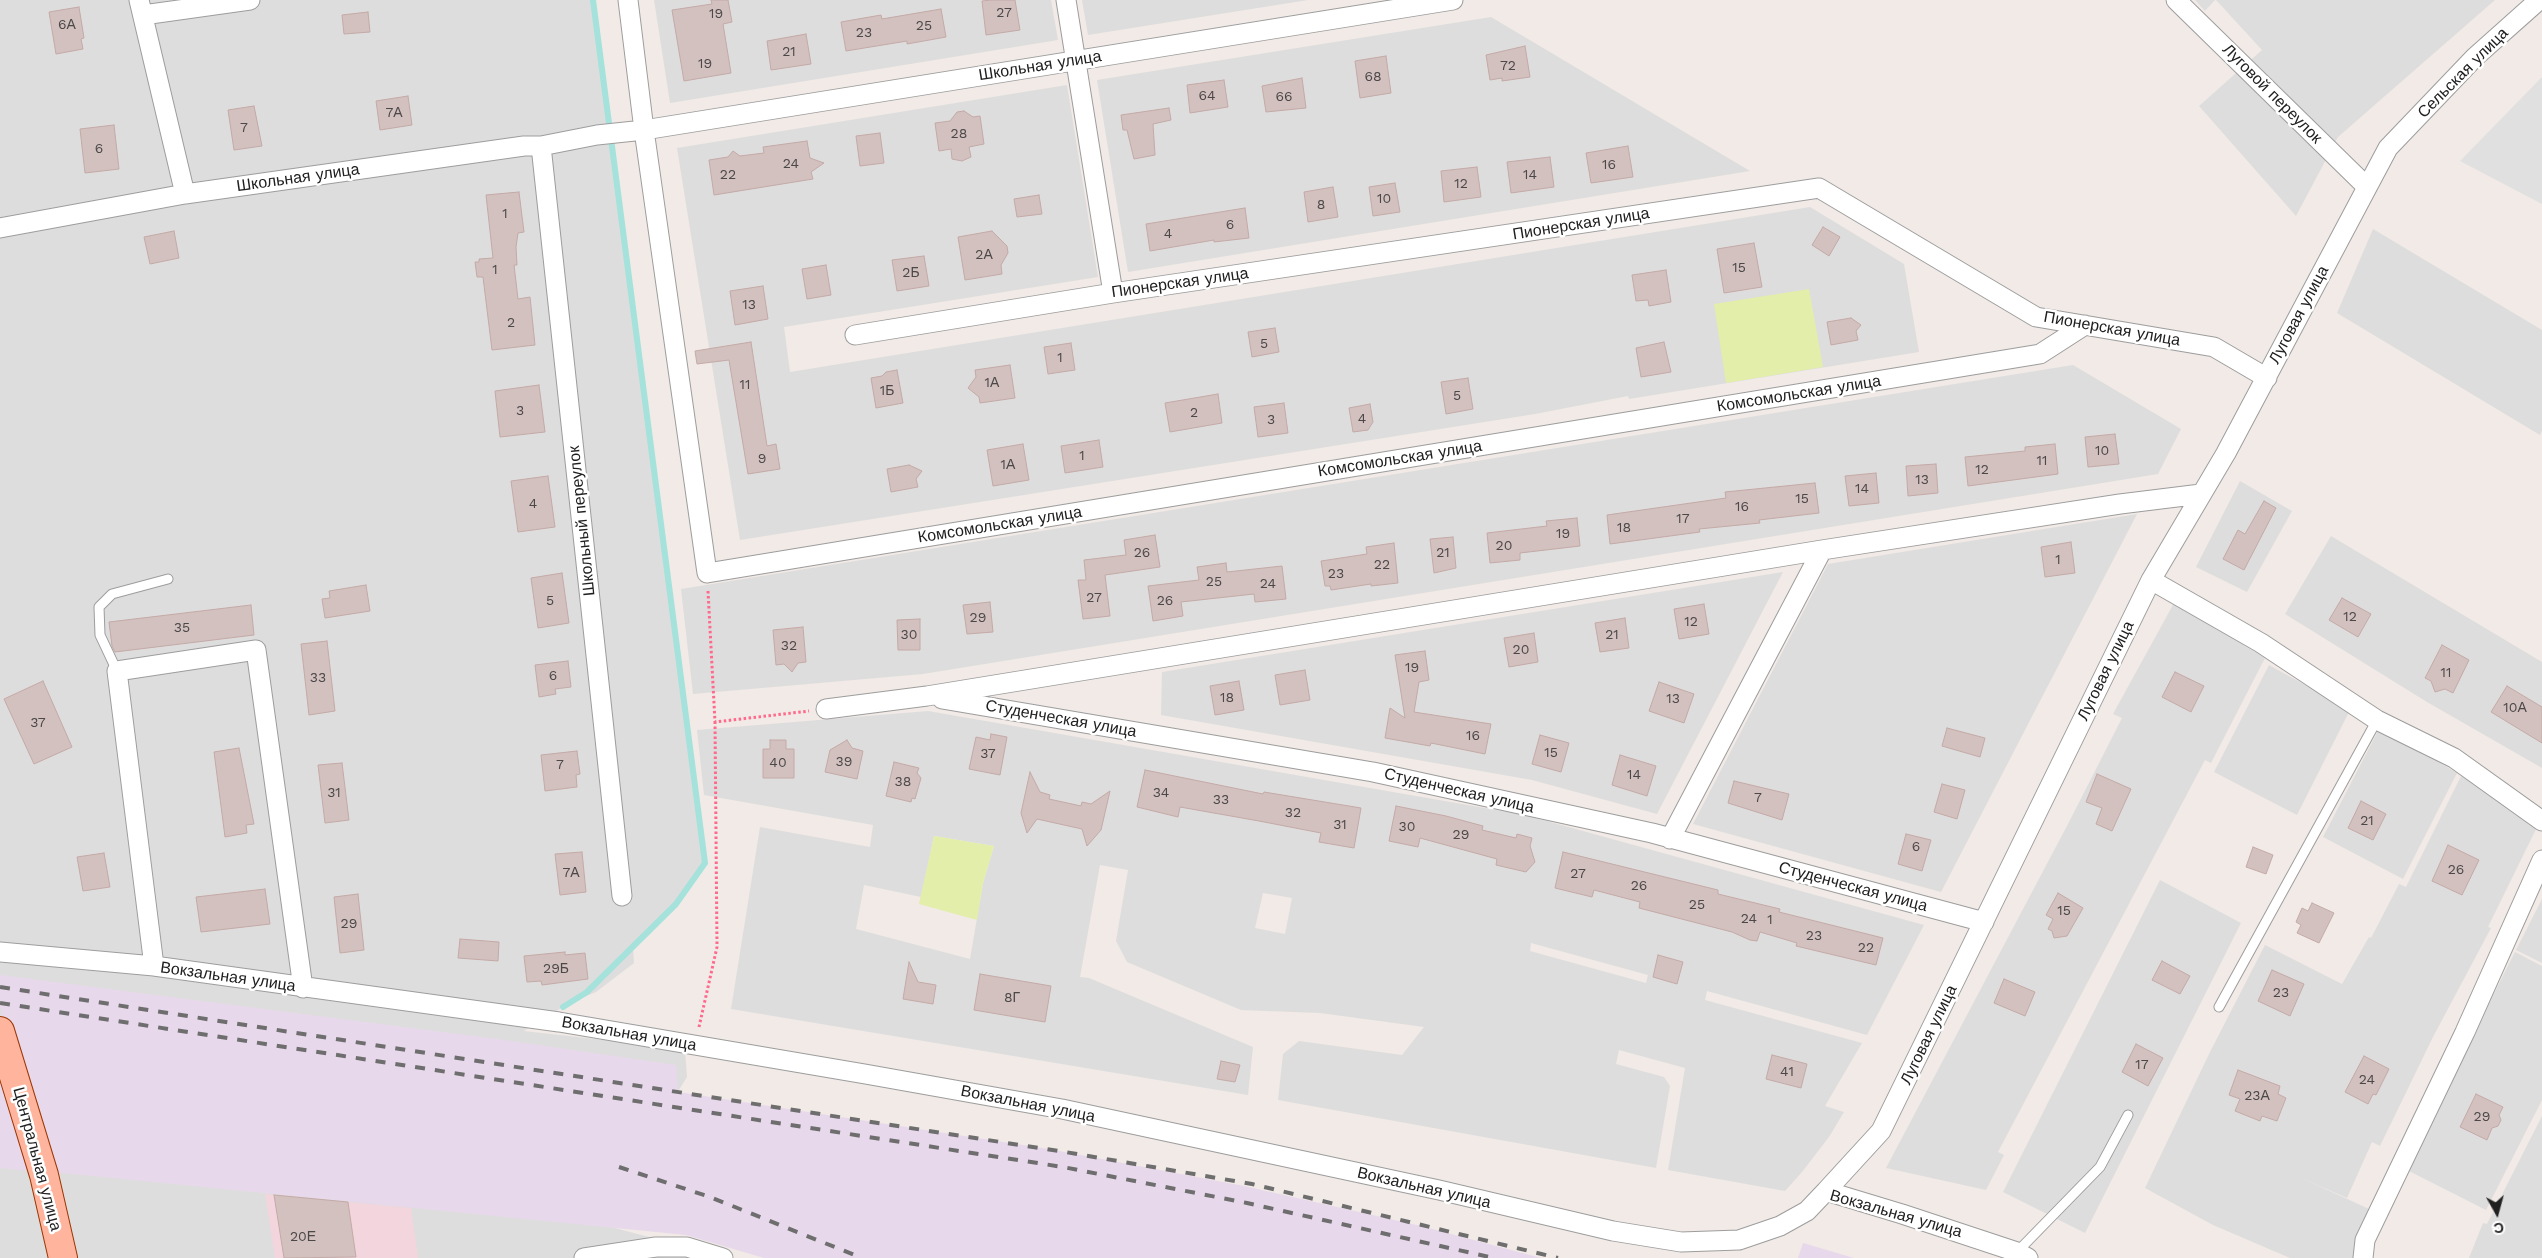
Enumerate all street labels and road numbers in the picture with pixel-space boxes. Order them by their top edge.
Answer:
street label: Сельская улица [2414,24,2512,122]
street label: Луговой переулок [2218,40,2326,148]
street label: Школьная улица [977,47,1103,85]
street label: Школьная улица [235,160,361,196]
street label: Пионерская улица [1511,204,1651,244]
street label: Луговая улица [2265,263,2333,367]
street label: Пионерская улица [1110,264,1250,302]
street label: Пионерская улица [2042,308,2182,350]
street label: Комсомольская улица [1716,372,1882,416]
street label: Комсомольская улица [1317,437,1483,481]
street label: Школьный переулок [565,445,599,597]
street label: Комсомольская улица [917,503,1083,547]
street label: Луговая улица [2074,618,2138,724]
street label: Студенческая улица [984,696,1138,742]
street label: Студенческая улица [1382,764,1536,818]
street label: Студенческая улица [1777,858,1929,916]
street label: Вокзальная улица [159,958,297,996]
street label: Луговая улица [1897,982,1961,1088]
street label: Вокзальная улица [560,1013,698,1055]
street label: Вокзальная улица [959,1082,1097,1126]
street label: Центральная улица [9,1085,65,1233]
street label: Вокзальная улица [1355,1163,1493,1213]
street label: Вокзальная улица [1828,1186,1964,1242]

